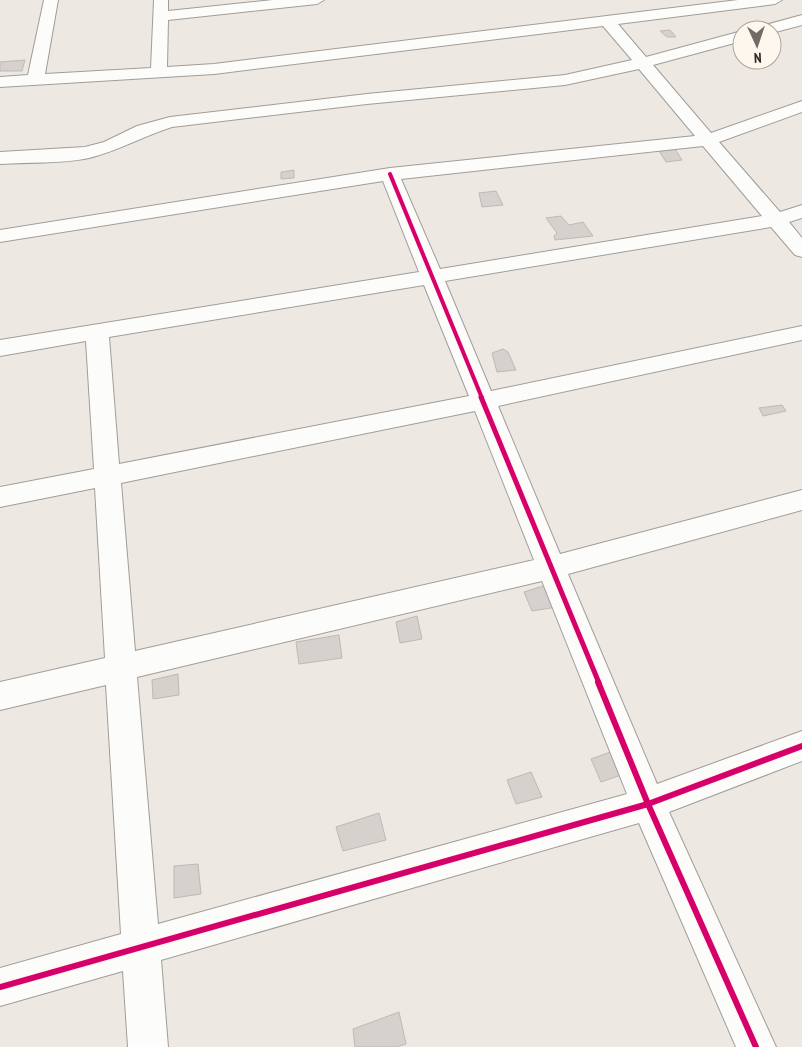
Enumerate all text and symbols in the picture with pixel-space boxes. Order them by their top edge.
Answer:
north arrow [732,20,782,70]
text: N [753,49,762,67]

